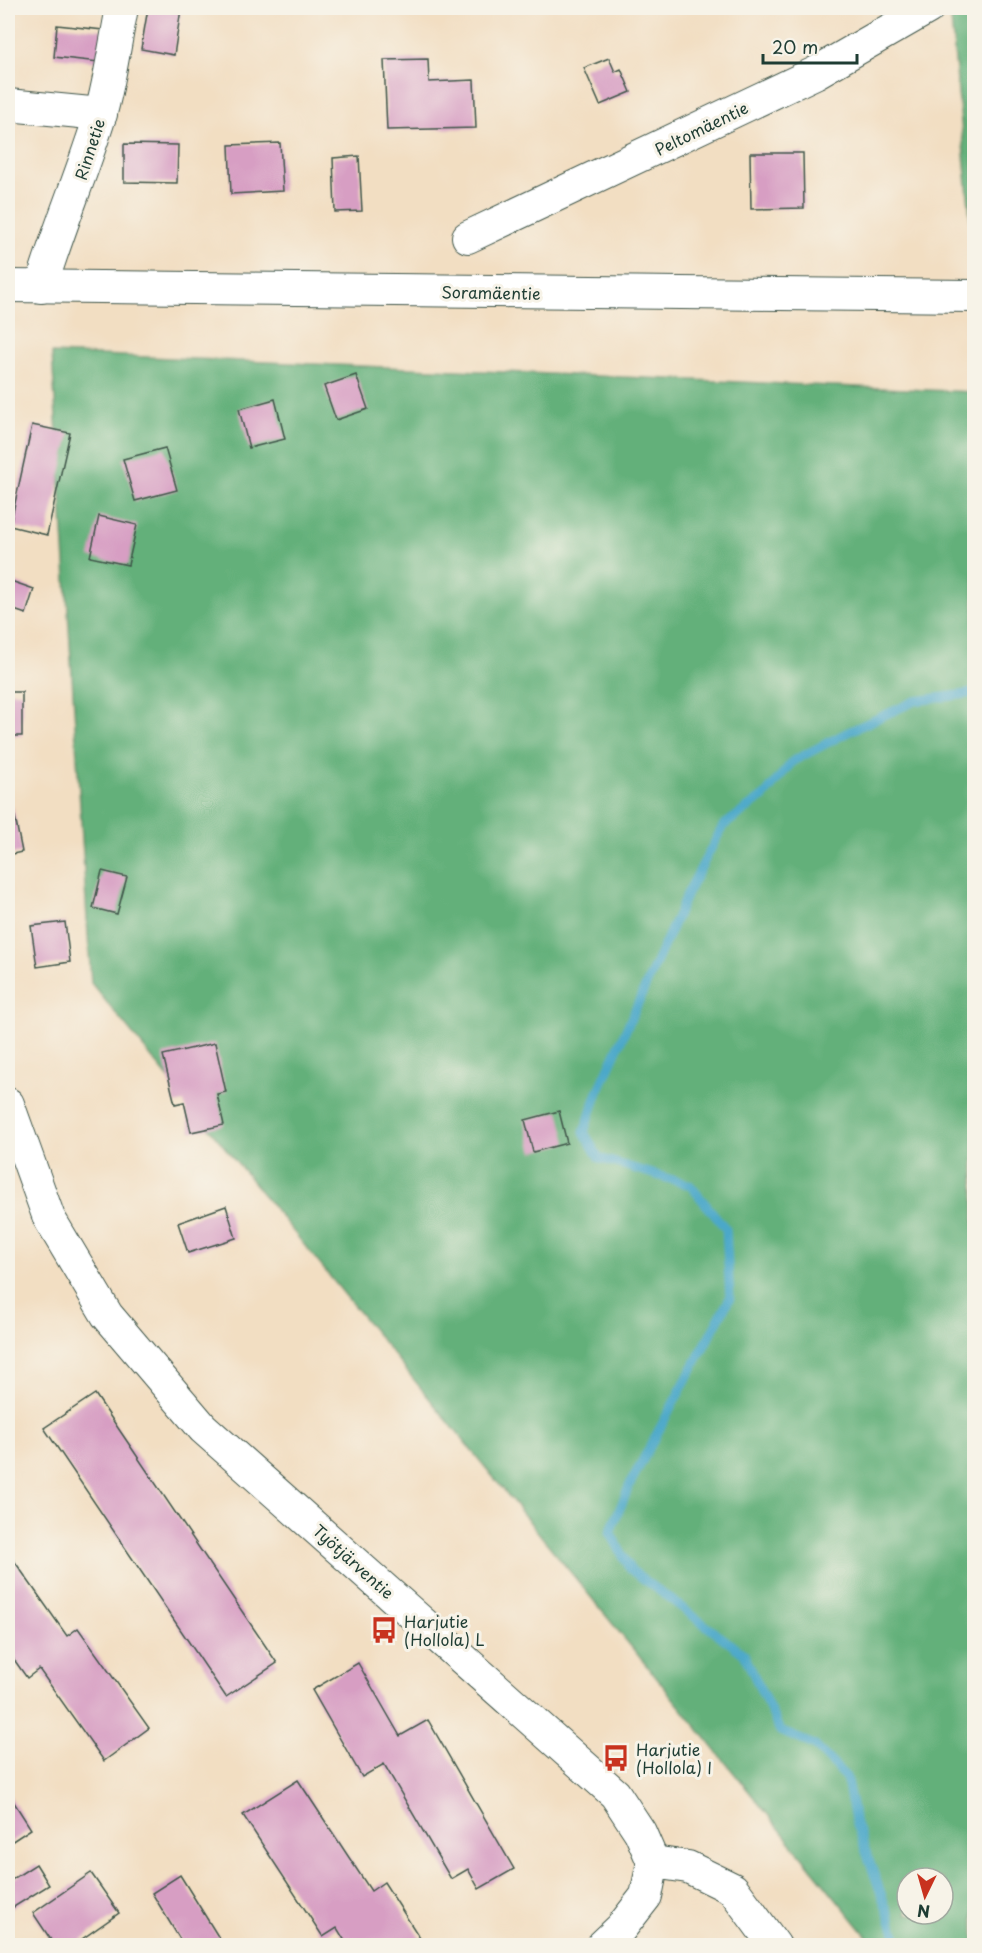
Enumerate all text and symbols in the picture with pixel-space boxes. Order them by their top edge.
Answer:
scale bar [763,27,858,65]
text: 20 m [772,33,818,60]
street label: Peltomäentie [650,95,752,161]
street label: Rinnetie [68,115,110,183]
street label: Soramäentie [441,279,541,305]
street label: Työtjärventie [308,1518,400,1604]
place label: Harjutie (Hollola) L [404,1609,485,1651]
bus stop icon: Harjutie (Hollola) L [369,1615,399,1645]
place label: Harjutie (Hollola) I [636,1737,712,1779]
bus stop icon: Harjutie (Hollola) I [601,1743,631,1773]
north arrow [895,1866,955,1926]
text: N [916,1899,931,1924]

